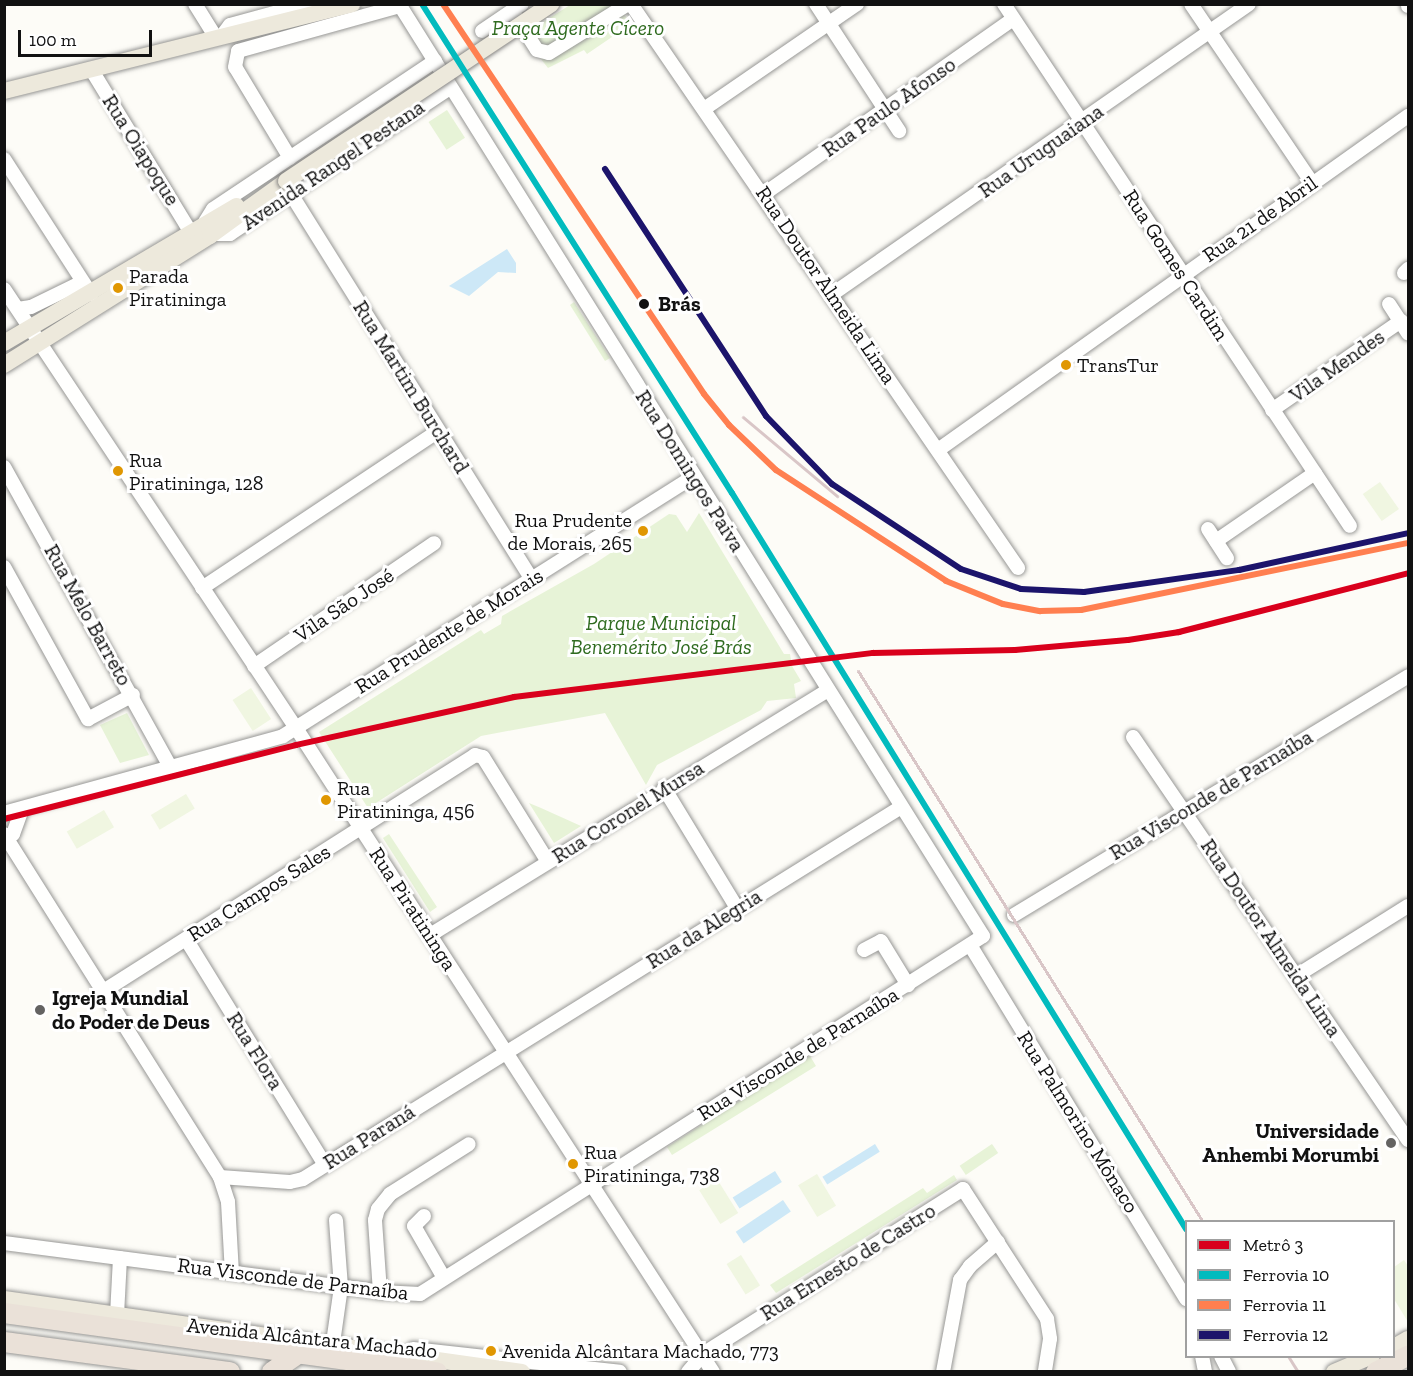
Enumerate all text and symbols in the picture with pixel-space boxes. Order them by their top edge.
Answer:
park label: Praça Agente Cícero [491,15,665,41]
scale bar [21,18,154,56]
text: 100 m [29,29,76,51]
street label: Rua Paulo Afonso [817,51,961,163]
street label: Rua Oiapoque [97,90,185,210]
street label: Avenida Rangel Pestana [237,94,429,236]
street label: Rua Uruguaiana [974,99,1108,203]
street label: Rua 21 de Abril [1198,170,1322,268]
street label: Rua Doutor Almeida Lima [750,181,902,389]
street label: Rua Gomes Cardim [1118,185,1234,345]
place label: Parada Piratininga [129,264,226,311]
marker: Parada Piratininga [112,282,124,294]
place label: Brás [658,291,701,317]
marker: Brás [635,295,653,313]
street label: Rua Martim Burchard [348,296,474,478]
street label: Vila Mendes [1285,324,1389,408]
place label: TransTur [1077,353,1159,377]
marker: TransTur [1060,359,1072,371]
street label: Rua Domingos Paiva [630,385,750,557]
place label: Rua Piratininga, 128 [129,448,264,495]
marker: Rua Piratininga, 128 [112,465,124,477]
place label: Rua Prudente de Morais, 265 [508,508,632,555]
marker: Rua Prudente de Morais, 265 [637,525,649,537]
street label: Rua Melo Barreto [39,540,137,690]
street label: Vila São José [289,562,399,648]
street label: Rua Prudente de Morais [350,563,548,699]
park label: Parque Municipal Benemérito José Brás [570,610,752,660]
street label: Rua Visconde de Parnaíba [1105,724,1317,866]
street label: Rua Coronel Mursa [548,755,708,869]
place label: Rua Piratininga, 456 [337,777,474,824]
marker: Rua Piratininga, 456 [320,794,332,806]
street label: Rua Doutor Almeida Lima [1195,834,1347,1042]
street label: Rua Campos Sales [183,839,335,947]
street label: Rua Piratininga [364,843,462,975]
street label: Rua da Alegria [642,883,766,975]
street label: Rua Visconde de Parnaíba [693,982,903,1126]
place label: Igreja Mundial do Poder de Deus [52,985,210,1035]
marker: Igreja Mundial do Poder de Deus [33,1003,47,1017]
street label: Rua Flora [221,1008,289,1094]
street label: Rua Palmorino Mônaco [1012,1026,1144,1218]
street label: Rua Paraná [319,1099,419,1175]
place label: Universidade Anhembi Morumbi [1202,1118,1379,1168]
marker: Universidade Anhembi Morumbi [1384,1136,1398,1150]
place label: Rua Piratininga, 738 [584,1140,720,1187]
marker: Rua Piratininga, 738 [567,1158,579,1170]
street label: Rua Ernesto de Castro [756,1198,940,1326]
legend [1185,1220,1395,1358]
text: Metrô 3 [1243,1234,1303,1256]
street label: Rua Visconde de Parnaíba [176,1252,410,1306]
text: Ferrovia 10 [1243,1264,1330,1286]
text: Ferrovia 11 [1243,1294,1326,1316]
street label: Avenida Alcântara Machado [185,1312,439,1364]
text: Ferrovia 12 [1243,1324,1328,1346]
place label: Avenida Alcântara Machado, 773 [502,1339,779,1363]
marker: Avenida Alcântara Machado, 773 [485,1345,497,1357]

